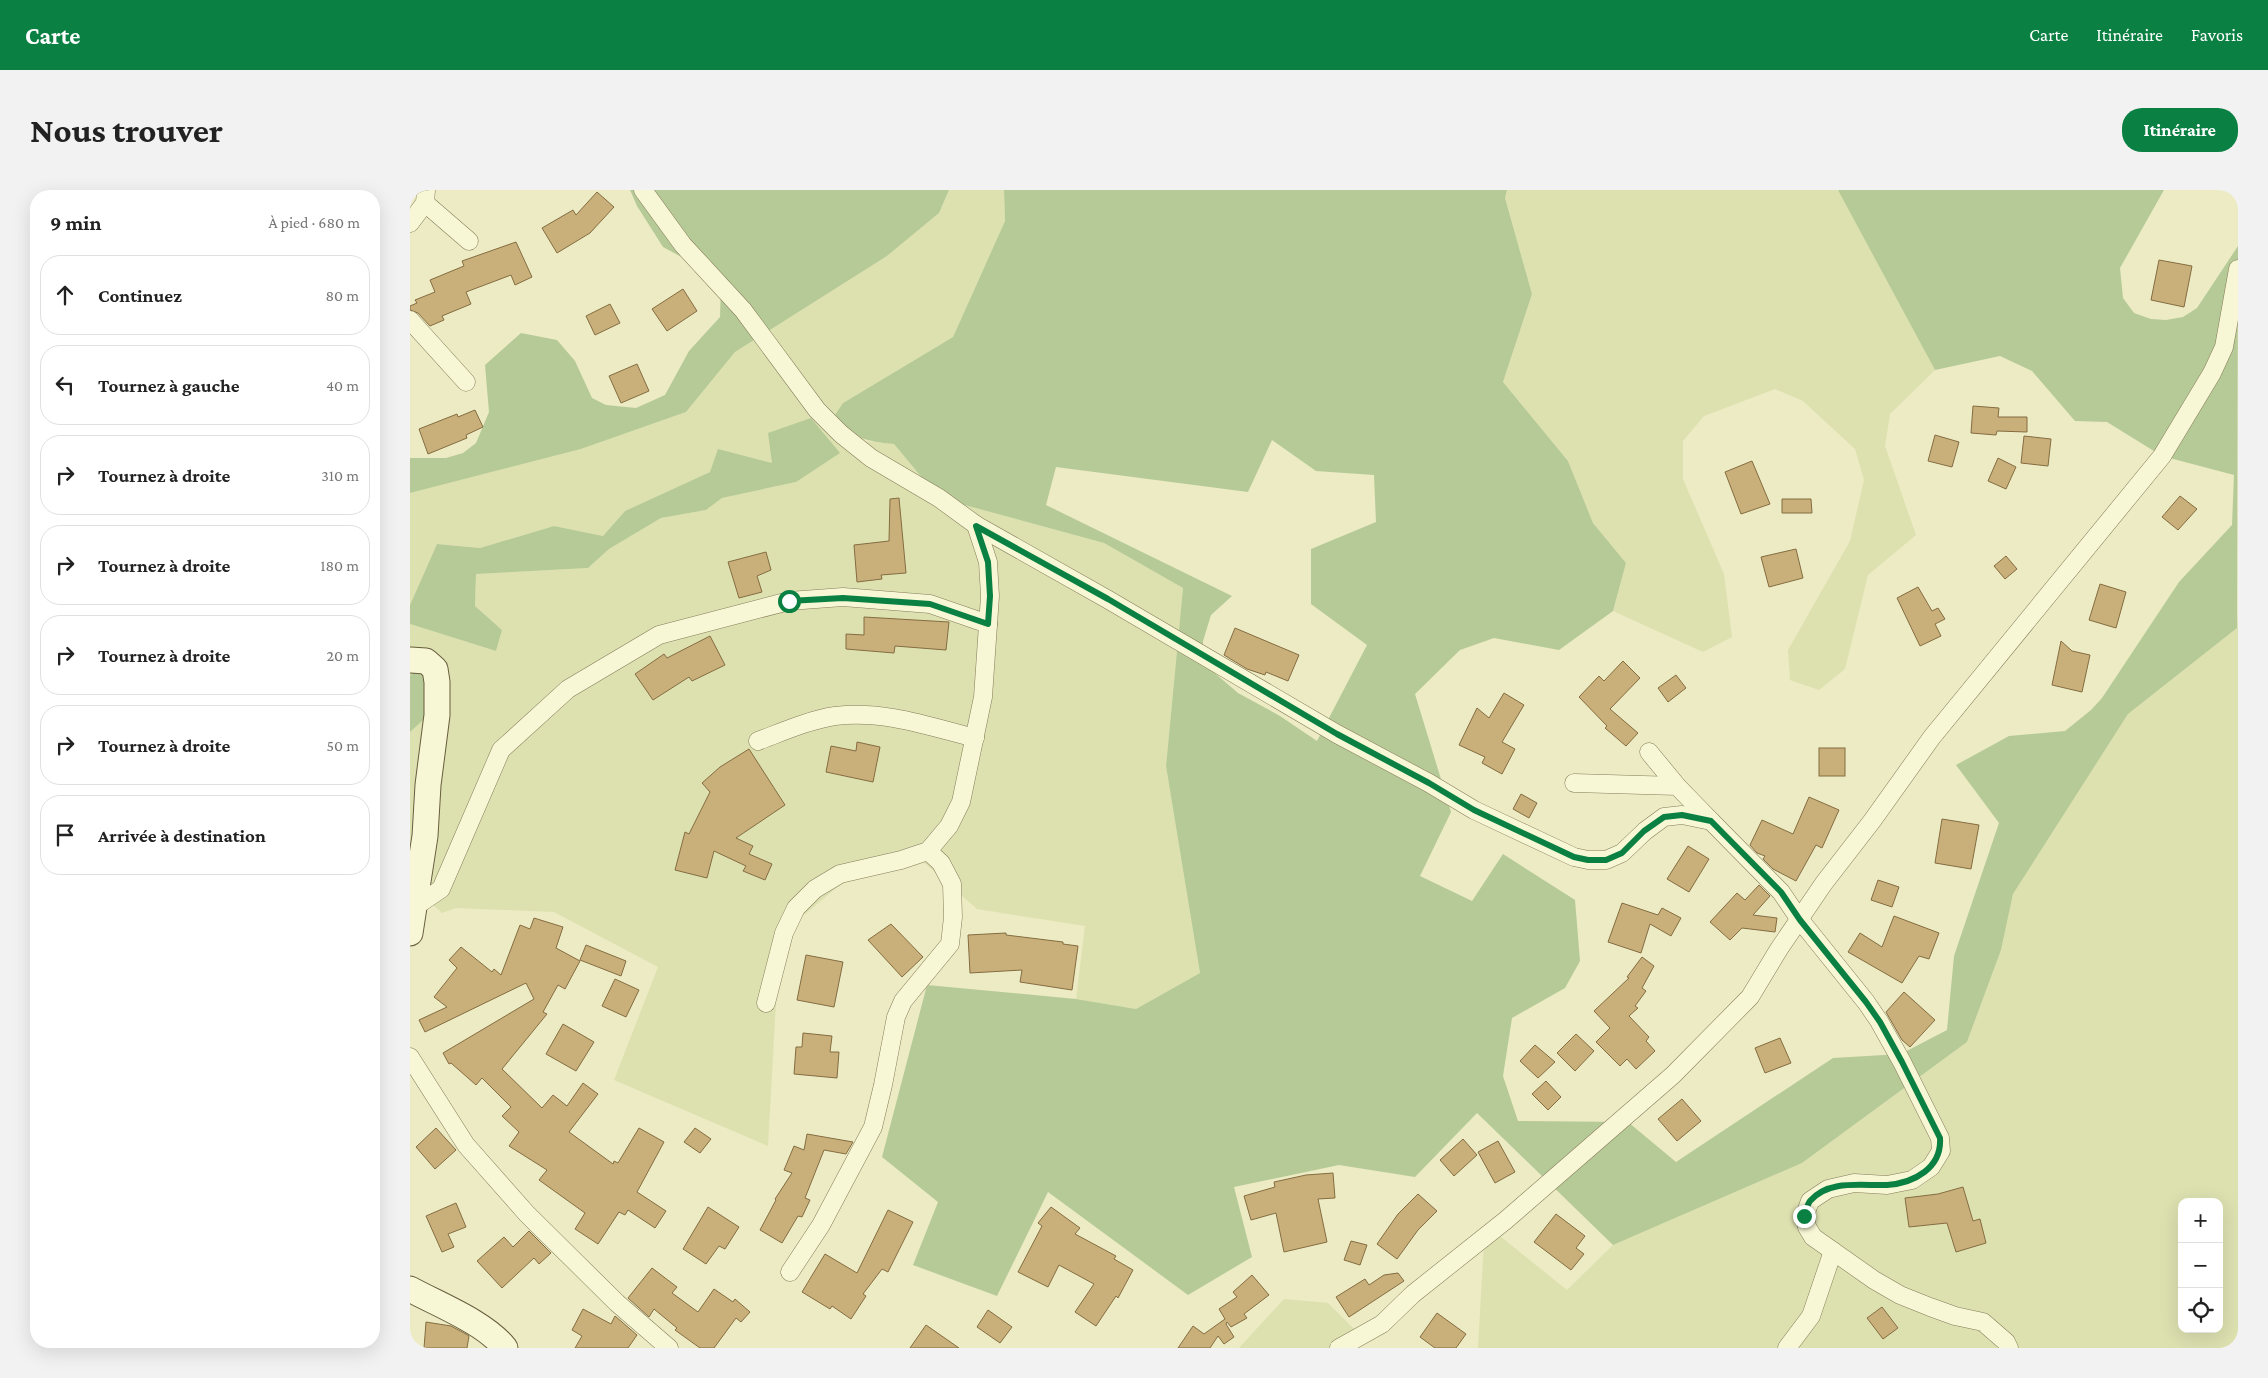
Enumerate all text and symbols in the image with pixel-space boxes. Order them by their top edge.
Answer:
text: Carte [25,22,80,49]
text: Carte [2029,25,2068,45]
text: Itinéraire [2096,25,2163,45]
text: Favoris [2191,25,2243,45]
button: Itinéraire [2122,108,2238,152]
text: Nous trouver [30,111,223,150]
text: 9 min [50,211,101,235]
text: À pied · 680 m [268,214,360,231]
icon: ahead [51,281,79,309]
text: Continuez [98,285,182,306]
text: 80 m [325,287,359,304]
icon: left [51,371,79,399]
text: Tournez à gauche [98,375,240,396]
text: 40 m [326,377,359,394]
icon: right [51,461,79,489]
text: Tournez à droite [98,465,230,486]
text: 310 m [321,467,359,484]
icon: right [51,551,79,579]
text: Tournez à droite [98,555,230,576]
text: 180 m [320,557,359,574]
route start [778,590,801,613]
icon: right [51,641,79,669]
text: Tournez à droite [98,645,230,666]
text: 20 m [326,647,359,664]
icon: right [51,731,79,759]
text: Tournez à droite [98,735,230,756]
text: 50 m [327,737,359,754]
icon: arrive [51,821,79,849]
text: Arrivée à destination [98,825,266,846]
map controls [2178,1198,2223,1333]
button: + [2178,1198,2223,1243]
route end [1793,1205,1816,1228]
button: − [2178,1243,2223,1288]
button: locate [2178,1288,2223,1333]

